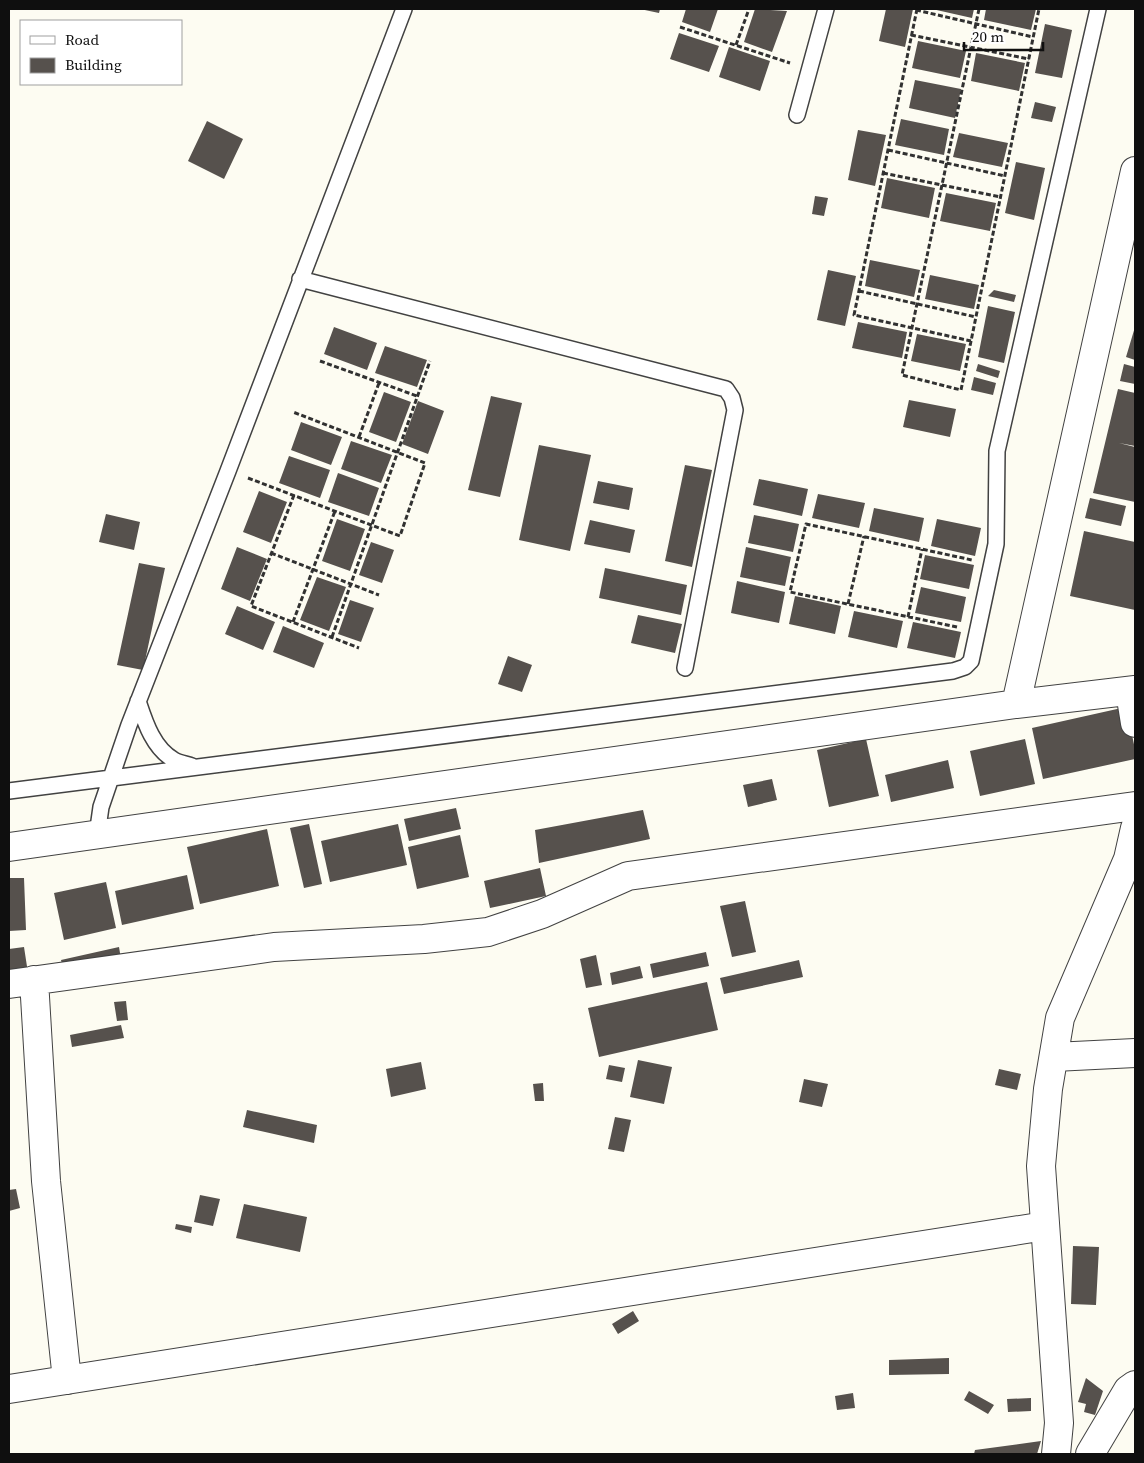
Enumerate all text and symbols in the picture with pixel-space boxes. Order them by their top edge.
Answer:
legend [20,20,182,85]
scale bar [964,20,1043,52]
text: 20 m [972,26,1004,47]
text: Road [65,29,99,50]
text: Building [65,54,122,75]

